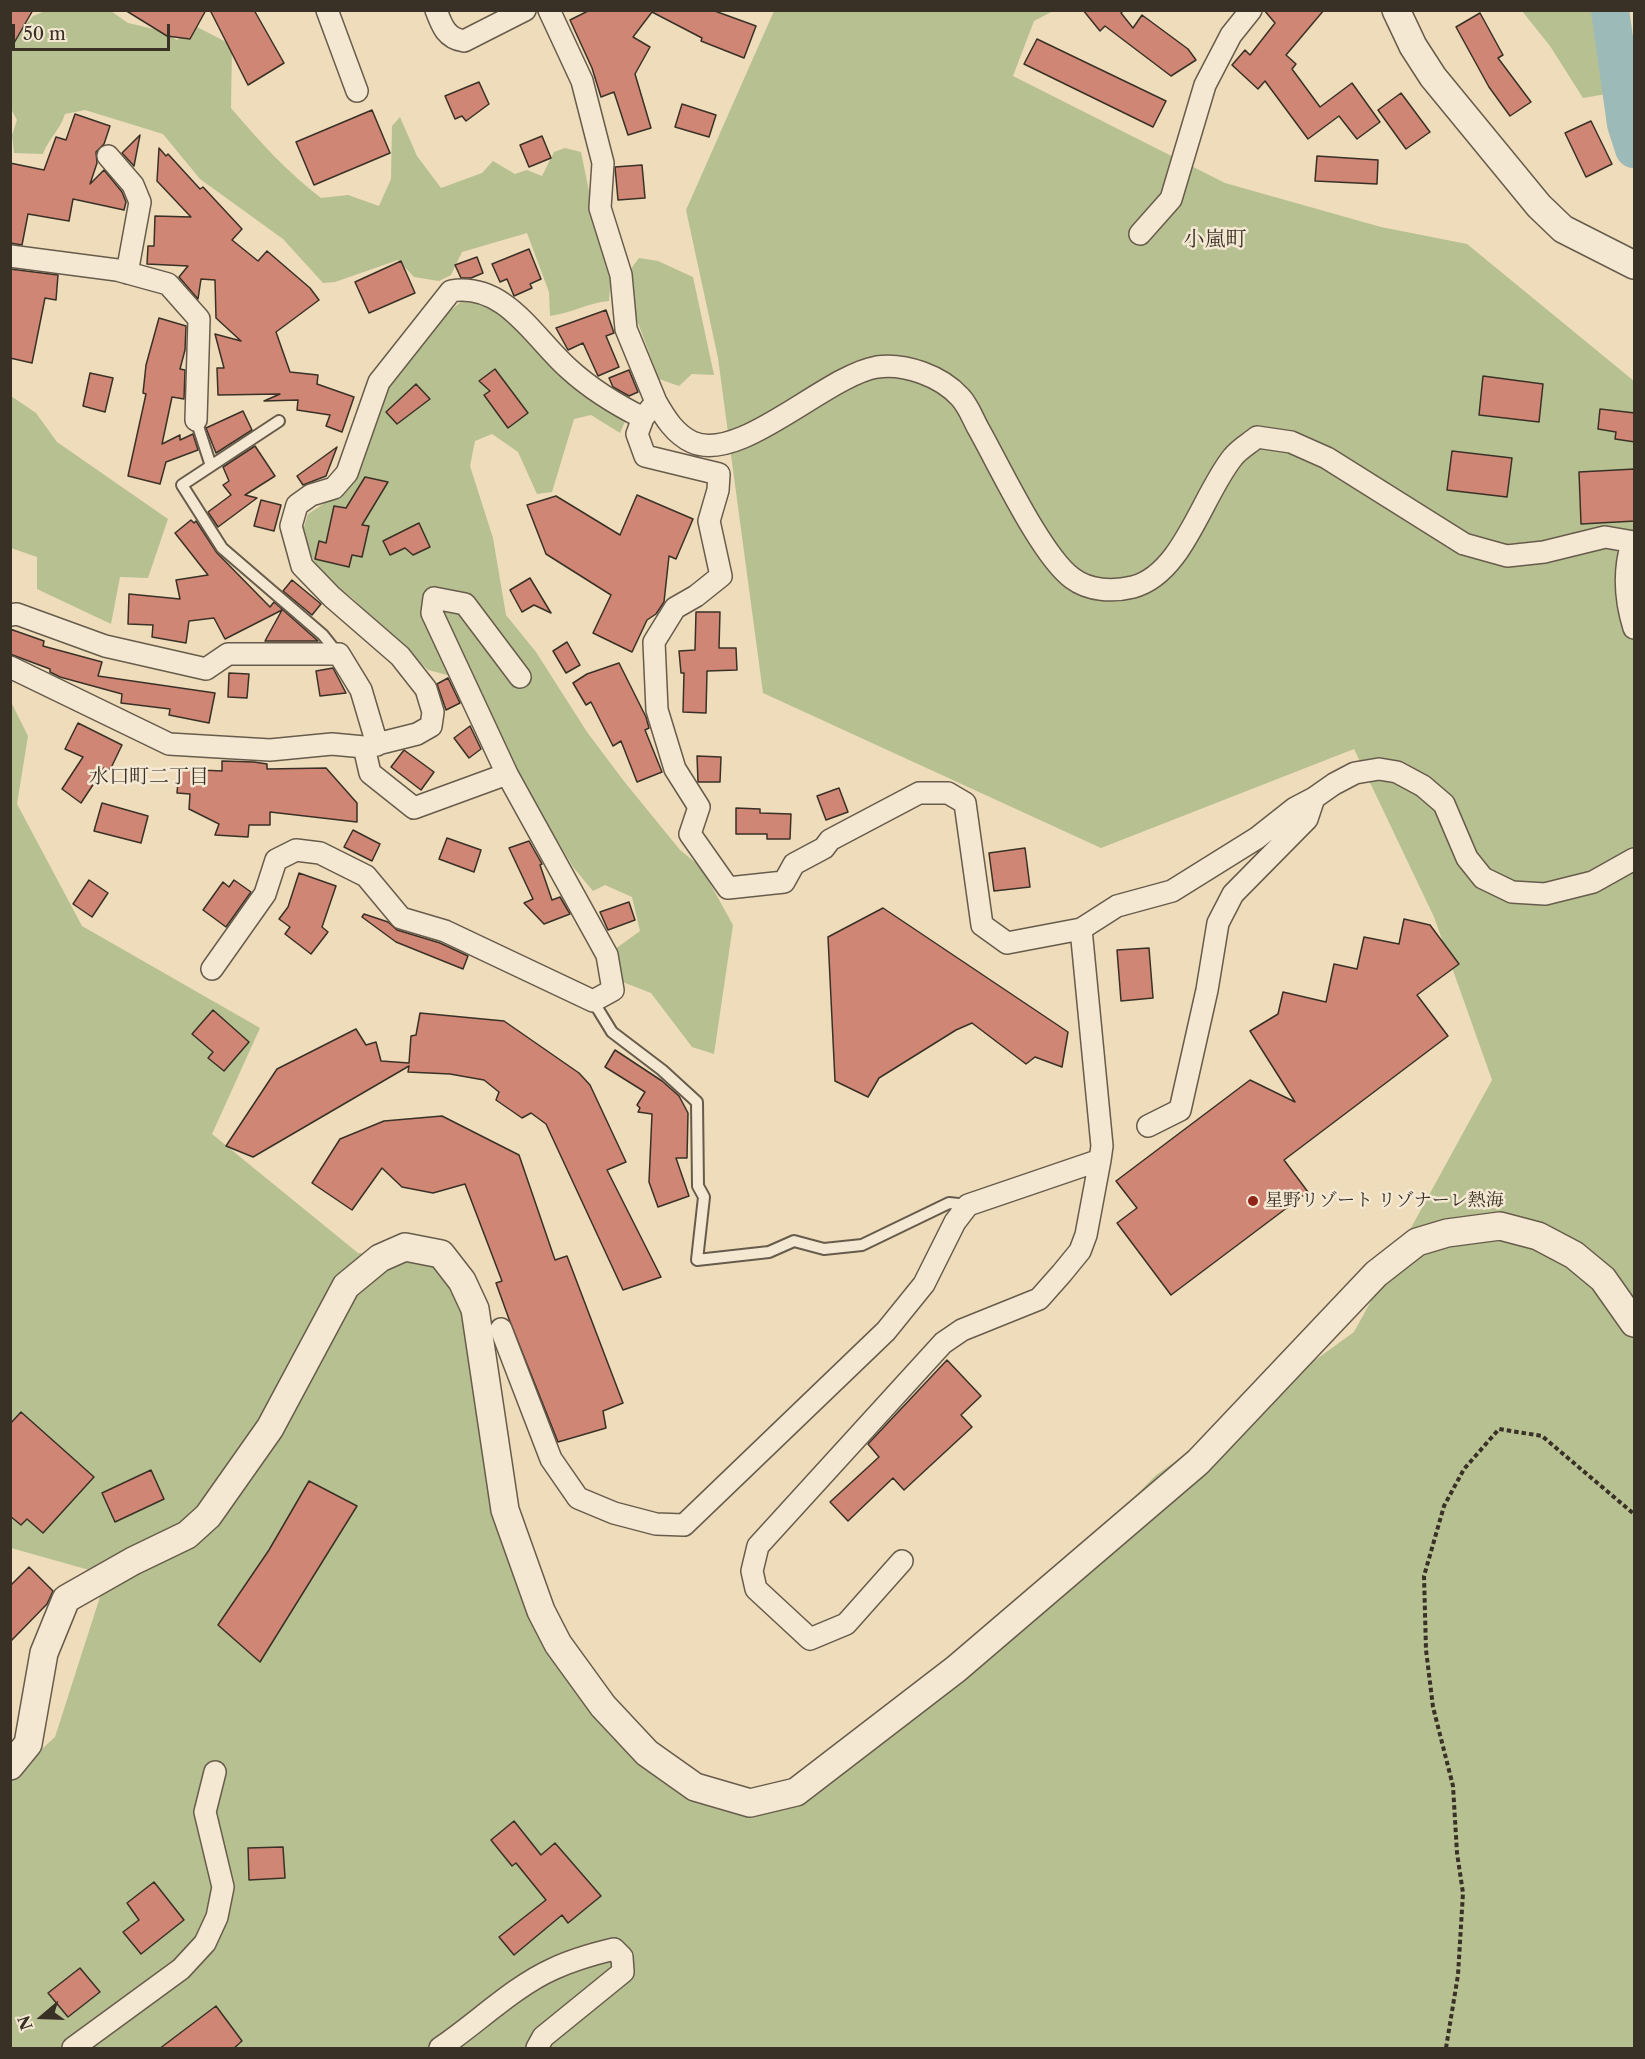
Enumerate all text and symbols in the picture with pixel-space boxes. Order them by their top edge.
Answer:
scale bar [15,12,172,50]
text: 50 m [23,23,66,45]
district label: 小嵐町 [1184,227,1246,253]
district label: 水口町二丁目 [89,765,209,789]
place label: 星野リゾート リゾナーレ熱海 [1265,1190,1504,1212]
marker: 星野リゾート リゾナーレ熱海 [1246,1194,1260,1208]
north arrow [12,1987,72,2047]
text: N [13,2013,37,2033]

